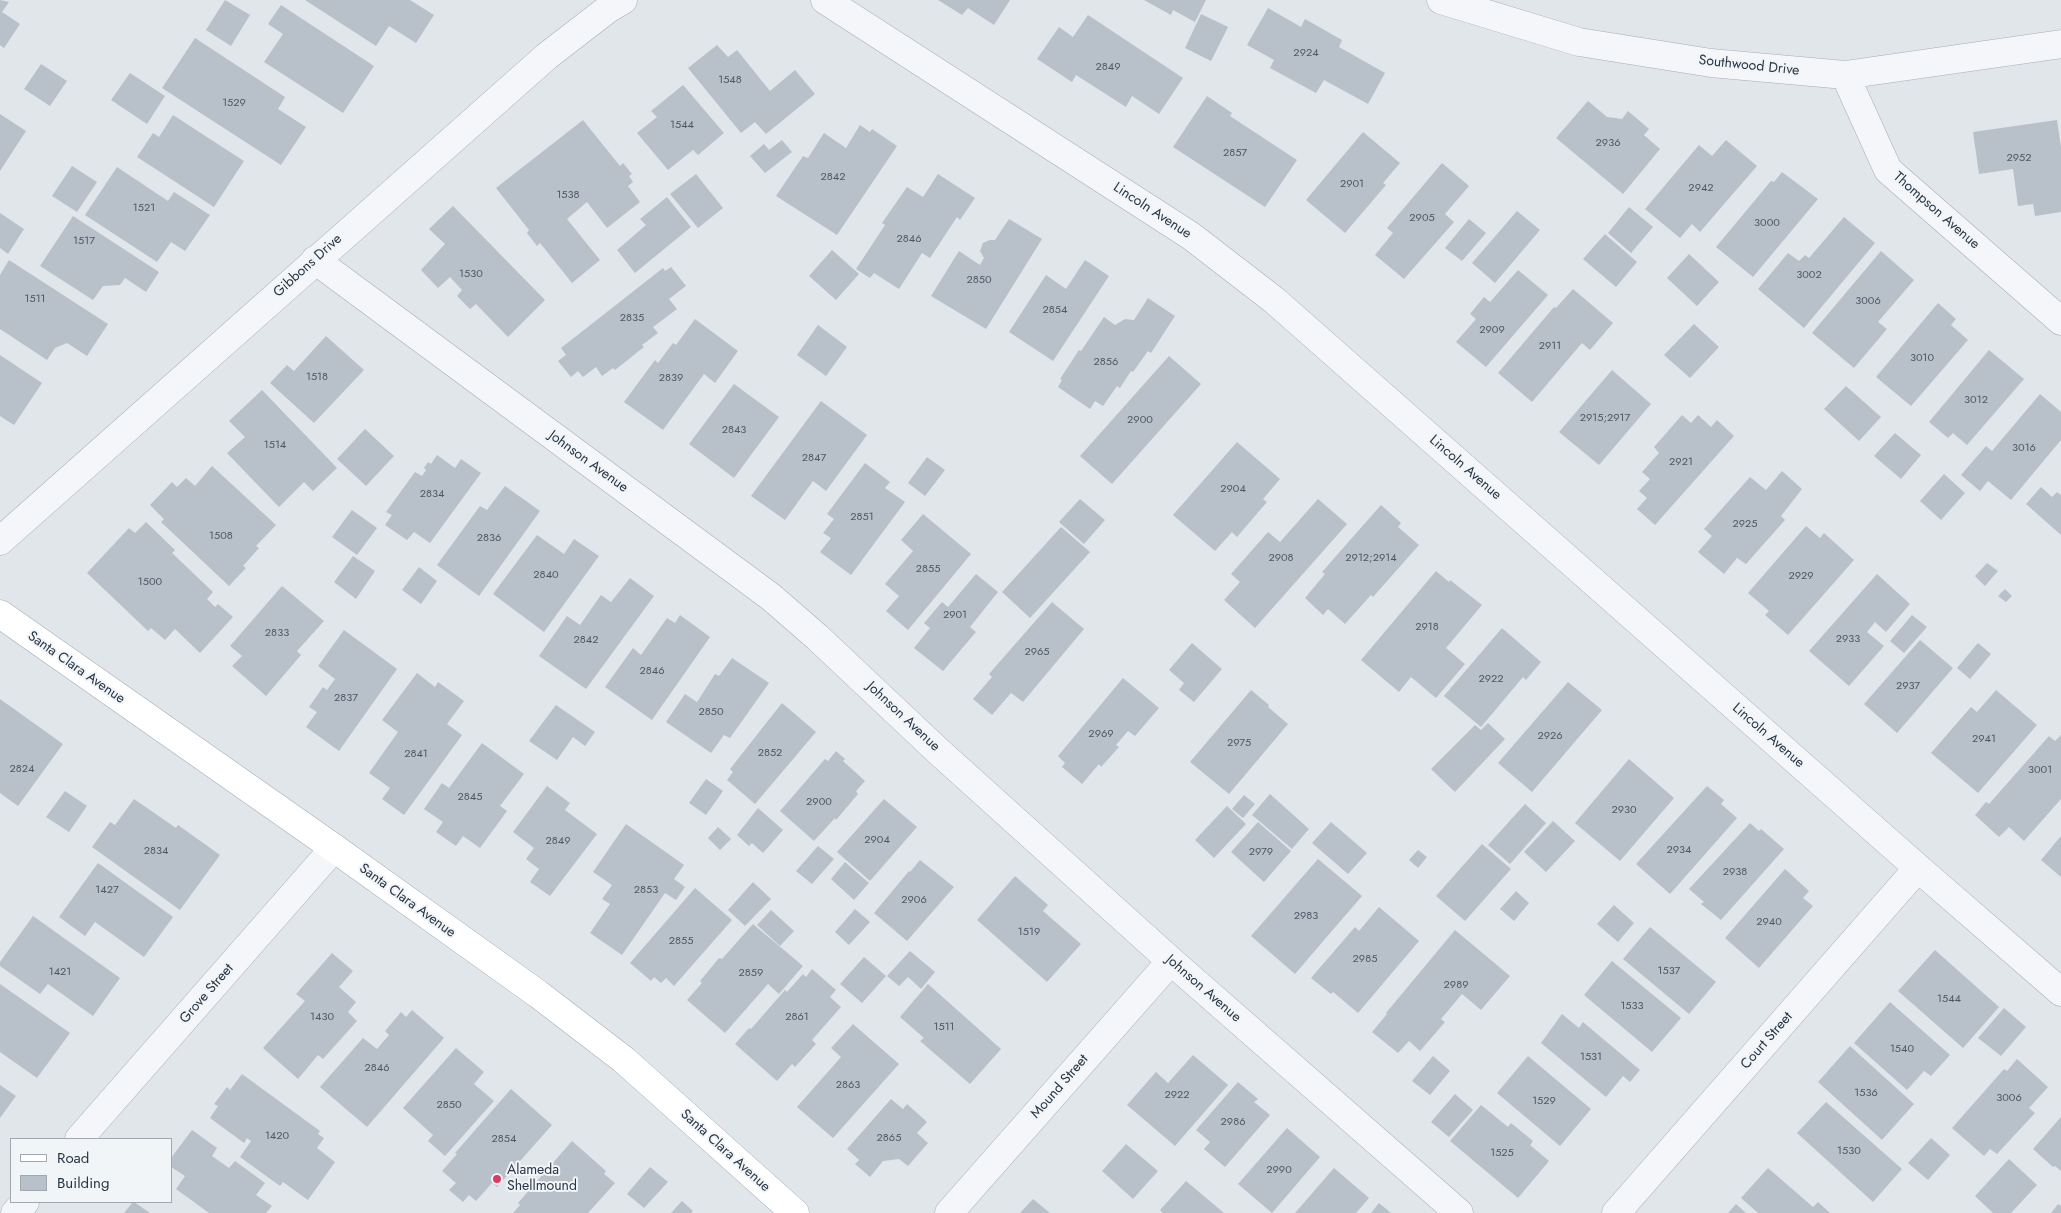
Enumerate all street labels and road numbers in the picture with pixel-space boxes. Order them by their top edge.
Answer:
street label: Southwood Drive [1698,52,1800,80]
street label: Thompson Avenue [1889,169,1983,253]
street label: Lincoln Avenue [1110,179,1194,243]
street label: Gibbons Drive [270,231,346,301]
street label: Johnson Avenue [545,428,631,496]
street label: Lincoln Avenue [1426,432,1504,504]
street label: Santa Clara Avenue [24,628,128,708]
street label: Johnson Avenue [863,679,943,755]
street label: Lincoln Avenue [1729,700,1807,772]
street label: Santa Clara Avenue [356,860,458,942]
street label: Johnson Avenue [1162,952,1244,1026]
street label: Grove Street [177,961,237,1027]
street label: Court Street [1738,1009,1796,1073]
street label: Mound Street [1028,1052,1092,1122]
street label: Santa Clara Avenue [677,1106,773,1196]

